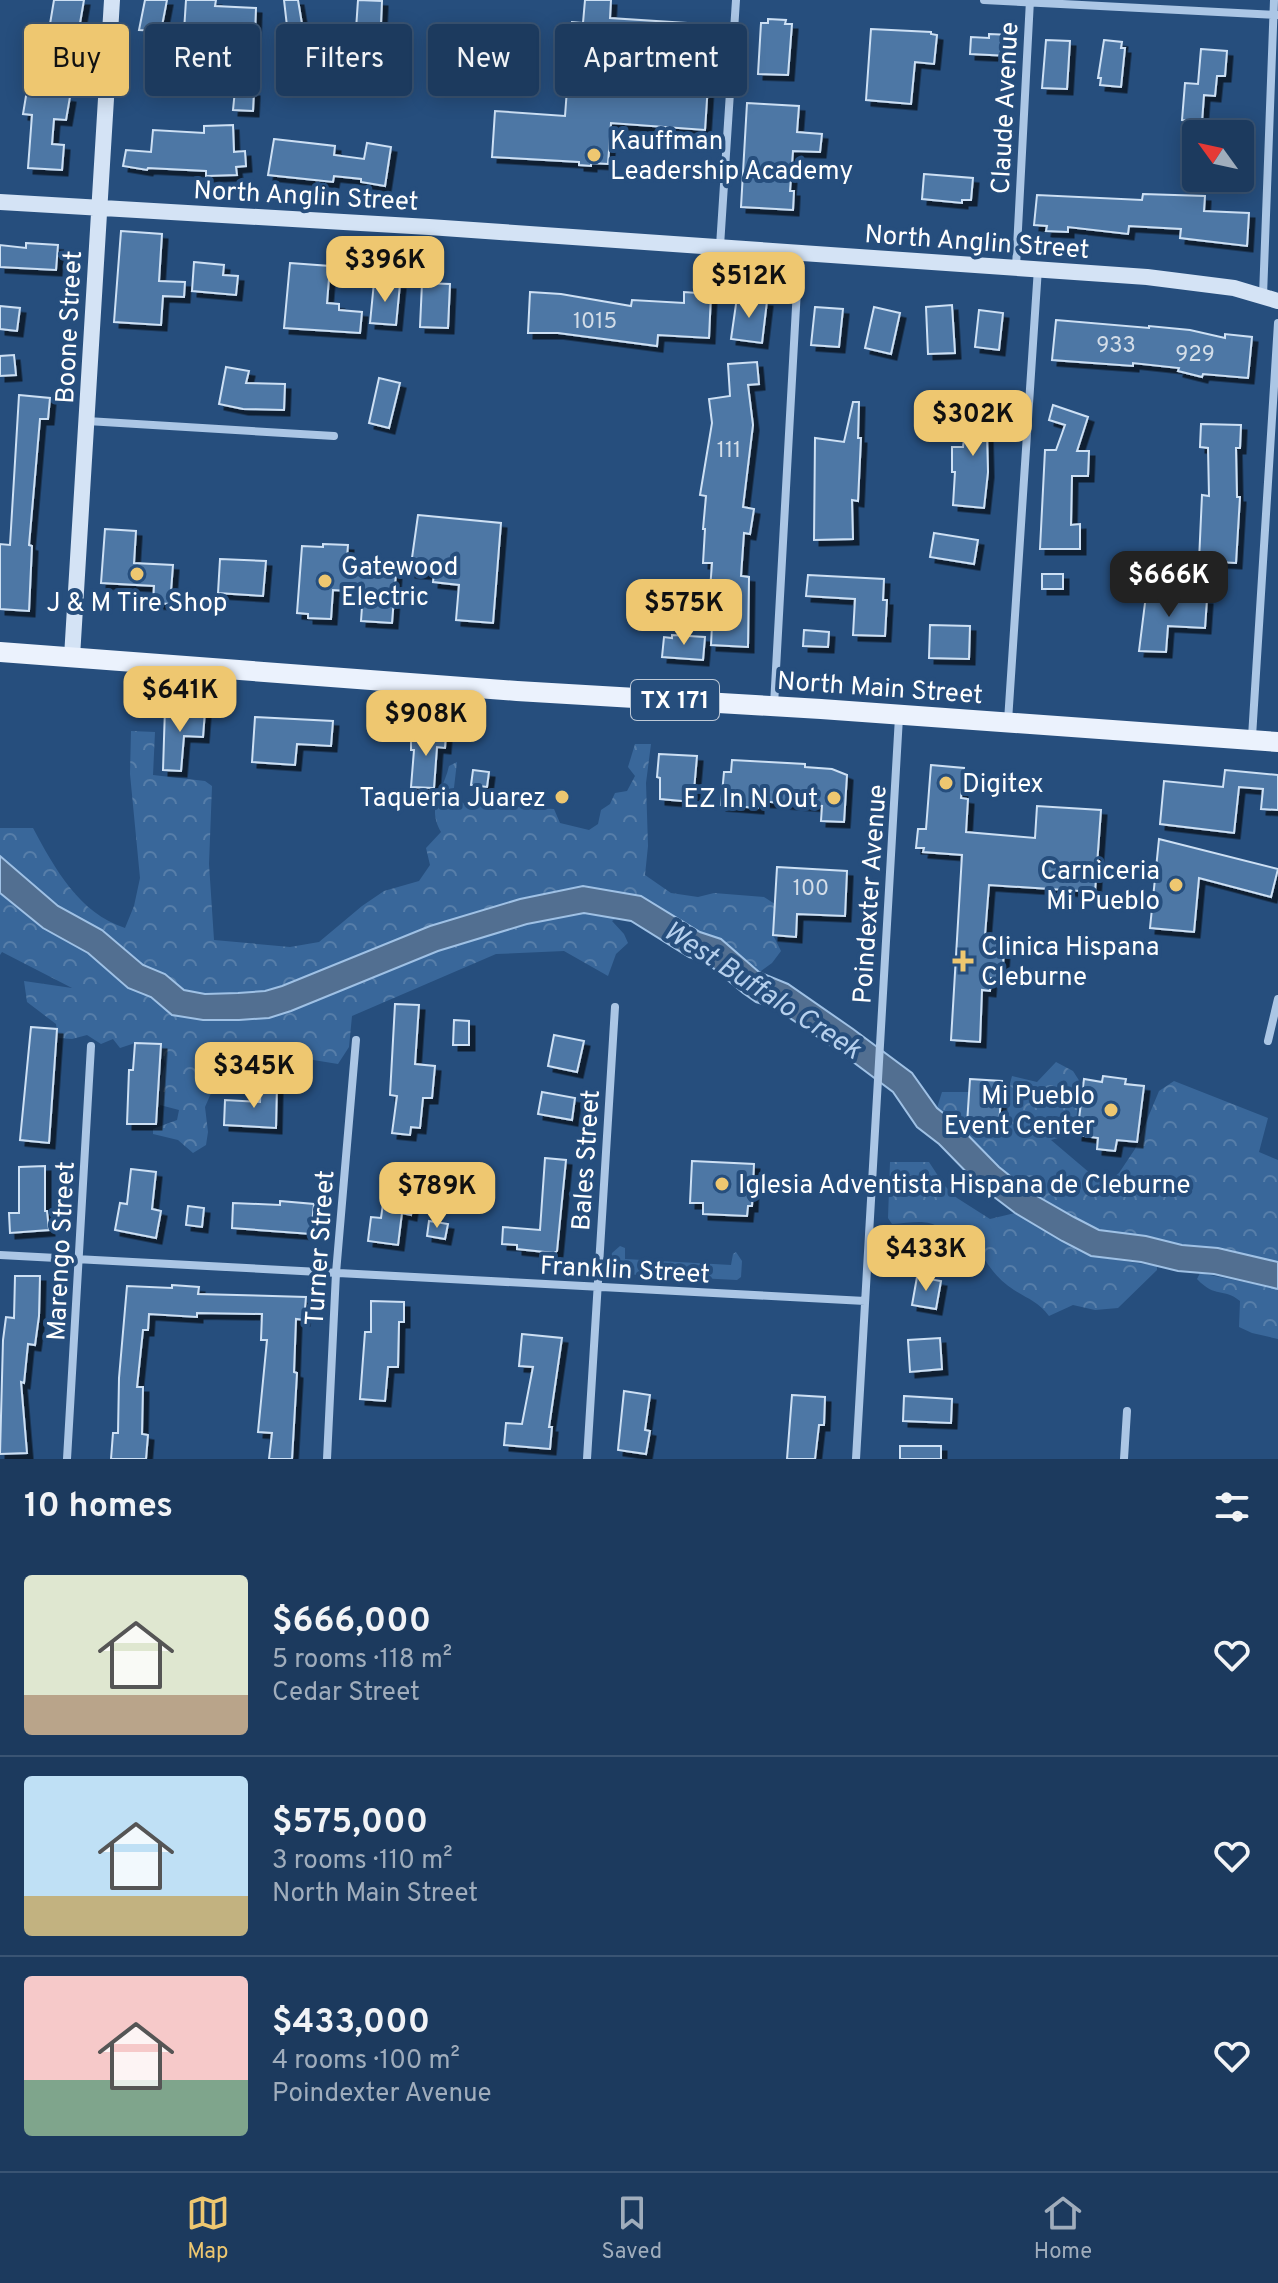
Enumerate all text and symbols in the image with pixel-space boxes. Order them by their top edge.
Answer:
street label: Claude Avenue [986,21,1027,195]
chip: Buy [24,24,129,96]
chip: Rent [145,24,260,96]
chip: Filters [276,24,412,96]
chip: New [428,24,539,96]
chip: Apartment [555,24,747,96]
north arrow [1182,120,1254,192]
map controls [1182,120,1254,192]
place label: Kauffman Leadership Academy [610,126,853,189]
marker: Kauffman Leadership Academy [585,146,603,164]
street label: North Anglin Street [192,175,419,220]
street label: North Anglin Street [863,219,1090,268]
pin: $396K [329,236,441,304]
text: $396K [344,245,426,278]
street label: Boone Street [50,250,91,405]
pin: $512K [693,252,805,320]
text: $512K [711,261,787,294]
house number: 1015 [573,309,617,336]
house number: 933 [1096,333,1136,360]
house number: 929 [1175,342,1215,369]
pin: $302K [917,390,1029,458]
text: $302K [932,399,1014,432]
house number: 111 [717,438,741,465]
pin: $666K [1113,551,1225,619]
place label: Gatewood Electric [341,552,458,615]
text: $666K [1128,560,1210,593]
marker: J & M Tire Shop [128,565,146,583]
marker: Gatewood Electric [316,572,334,590]
pin: $575K [628,579,740,647]
place label: J & M Tire Shop [47,588,228,621]
text: $575K [644,588,724,621]
pin: $641K [124,666,236,734]
street label: North Main Street [776,666,984,713]
text: $641K [141,675,219,708]
road number: TX 171 [631,680,719,720]
pin: $908K [370,690,482,758]
text: $908K [384,699,468,732]
place label: Digitex [962,769,1044,802]
marker: Digitex [937,774,955,792]
place label: Taqueria Juarez [359,783,546,816]
place label: EZ In N Out [683,784,818,817]
street label: Poindexter Avenue [847,784,896,1005]
marker: Taqueria Juarez [553,788,571,806]
marker: EZ In N Out [825,789,843,807]
place label: Carniceria Mi Pueblo [1040,856,1160,919]
house number: 100 [793,876,829,903]
marker: Carniceria Mi Pueblo [1167,876,1185,894]
water label: West Buffalo Creek [656,914,868,1069]
place label: Clinica Hispana Cleburne [981,932,1160,995]
marker: Clinica Hispana Cleburne [952,950,974,972]
pin: $345K [198,1042,310,1110]
text: $345K [213,1051,295,1084]
place label: Mi Pueblo Event Center [944,1081,1095,1144]
street label: Bales Street [566,1089,609,1232]
marker: Mi Pueblo Event Center [1102,1101,1120,1119]
street label: Marengo Street [41,1161,84,1342]
pin: $789K [381,1162,493,1230]
street label: Turner Street [300,1169,343,1327]
place label: Iglesia Adventista Hispana de Cleburne [738,1170,1190,1203]
text: $789K [397,1171,477,1204]
marker: Iglesia Adventista Hispana de Cleburne [713,1175,731,1193]
pin: $433K [870,1225,982,1293]
text: $433K [885,1234,967,1267]
street label: Franklin Street [539,1251,711,1292]
icon: filters [1210,1485,1254,1529]
text: 10 homes [24,1486,173,1529]
text: $666,000 [272,1601,431,1644]
icon: home [88,1607,184,1703]
icon: heart [1210,1633,1254,1677]
text: 5 rooms · 118 m² [272,1644,452,1677]
text: Cedar Street [272,1677,420,1710]
text: $575,000 [272,1802,428,1845]
icon: home [88,1808,184,1904]
icon: heart [1210,1834,1254,1878]
text: 3 rooms · 110 m² [272,1845,453,1878]
text: North Main Street [272,1878,478,1911]
text: $433,000 [272,2002,430,2045]
icon: home [88,2008,184,2104]
icon: heart [1210,2034,1254,2078]
text: 4 rooms · 100 m² [272,2045,460,2078]
text: Poindexter Avenue [272,2078,492,2111]
tab: Map [186,2191,230,2266]
tab: Saved [602,2191,662,2266]
tab: Home [1034,2191,1092,2266]

